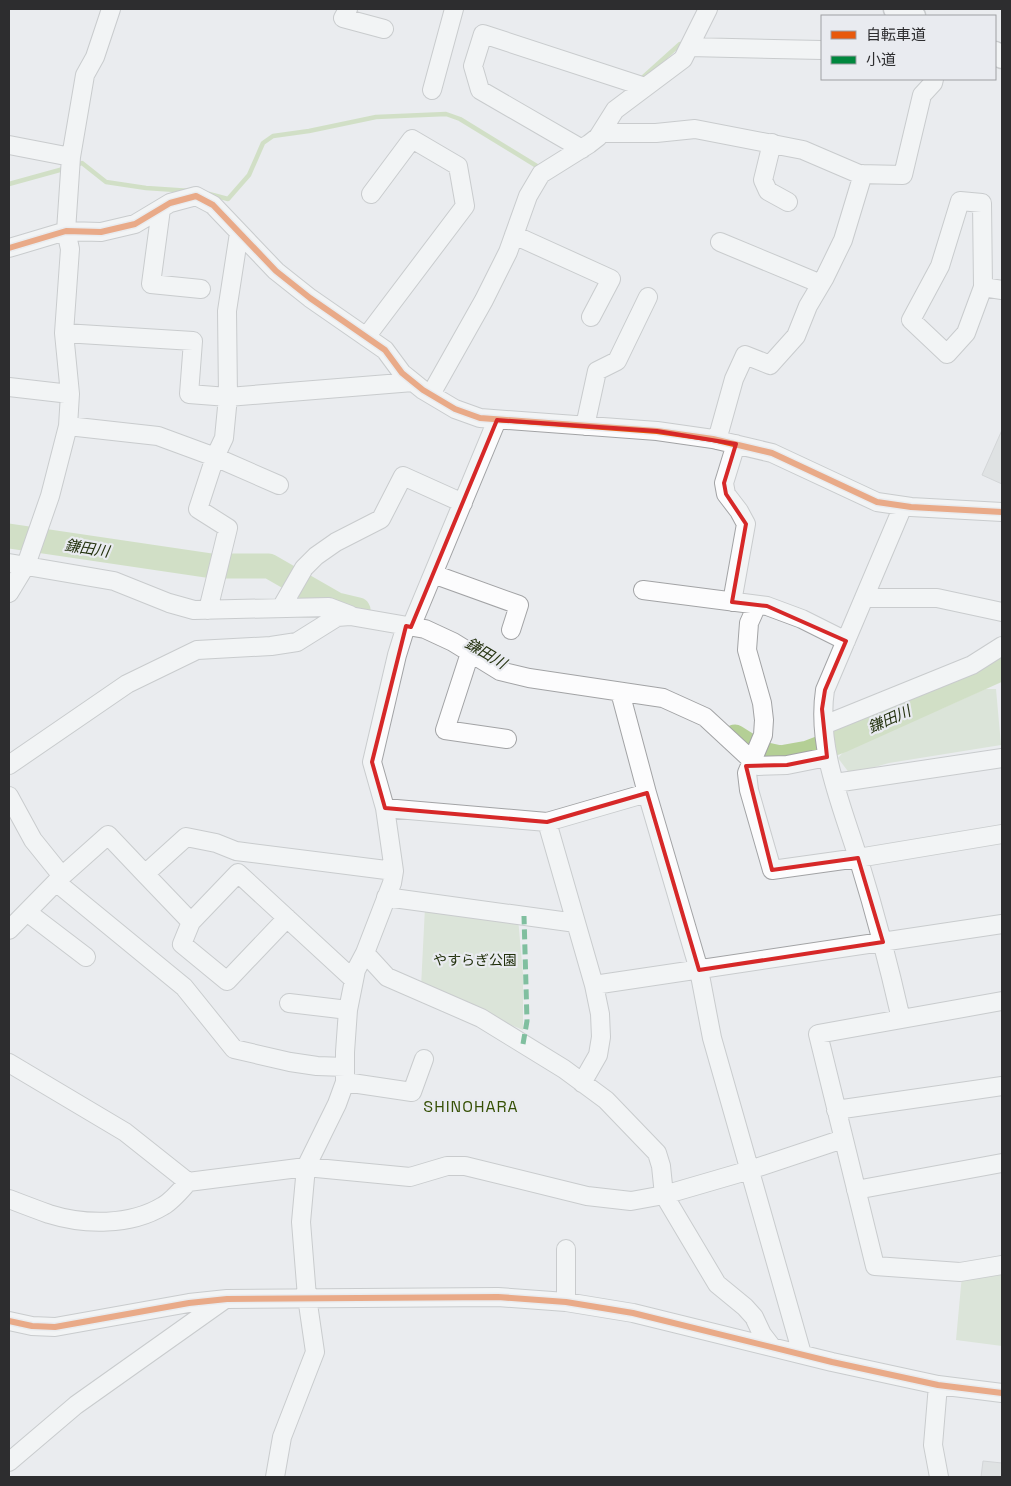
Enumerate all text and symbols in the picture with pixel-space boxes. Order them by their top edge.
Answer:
legend [821,15,996,80]
text: 自転車道 [866,25,926,44]
text: 小道 [866,50,896,69]
water label: 鎌田川 [63,535,113,561]
water label: 鎌田川 [462,633,512,674]
water label: 鎌田川 [865,700,915,737]
park label: やすらぎ公園 [433,951,517,969]
district label: SHINOHARA [423,1096,519,1117]

